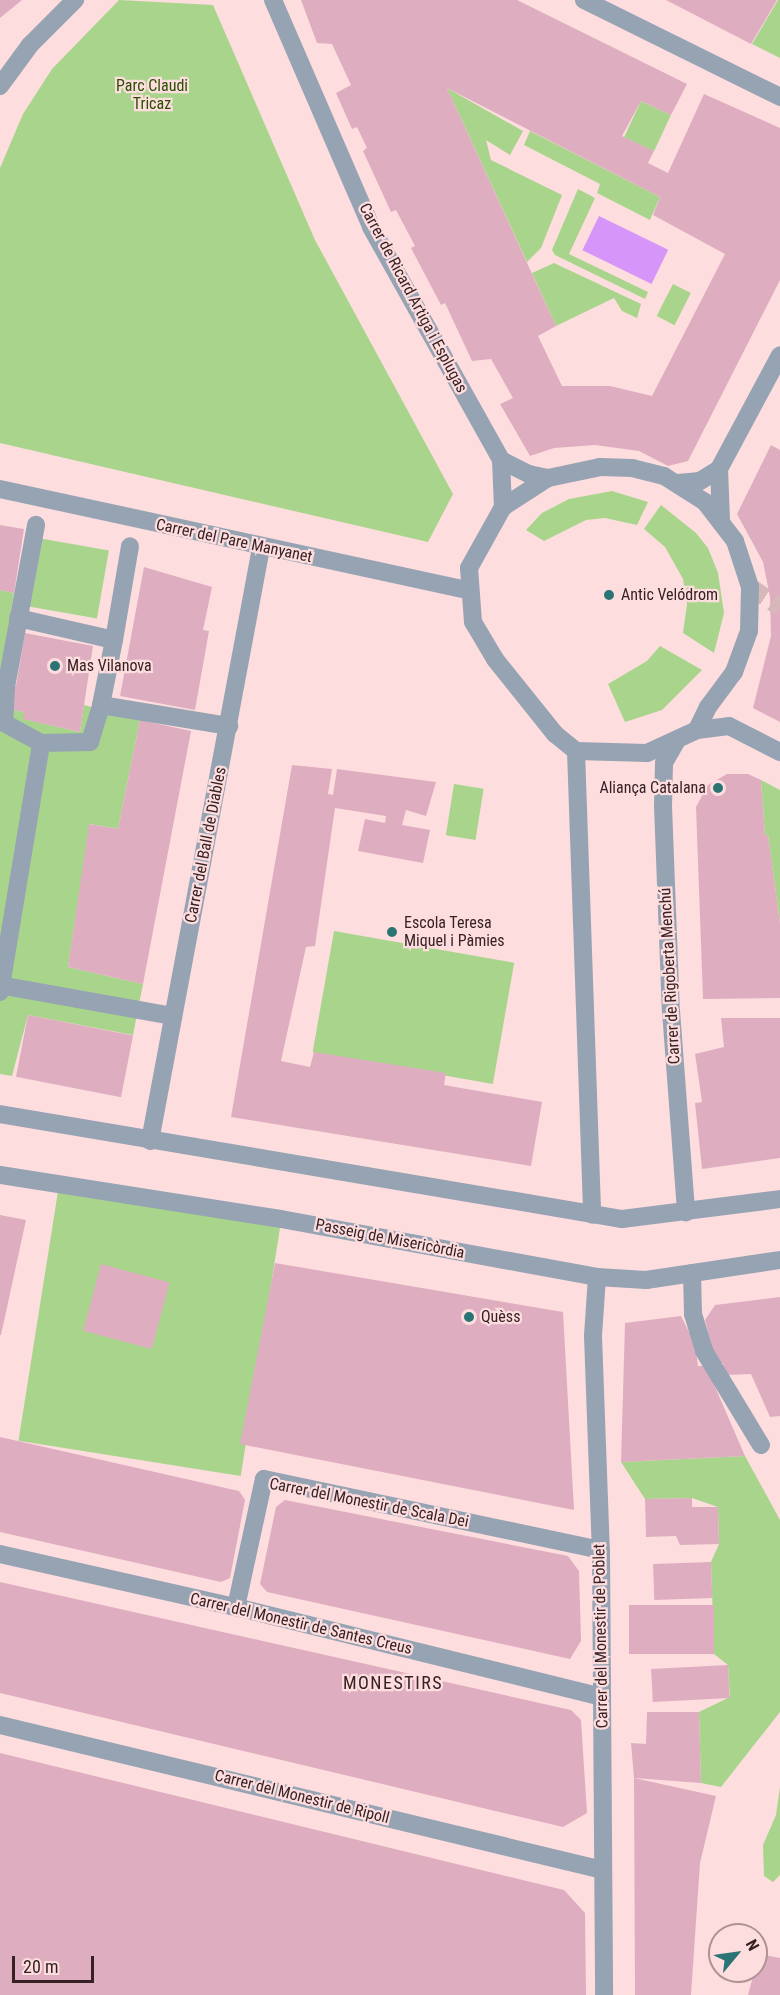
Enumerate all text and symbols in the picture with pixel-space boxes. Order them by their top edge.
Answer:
park label: Parc Claudi Tricaz [116,76,188,114]
street label: Carrer de Ricard Artiga i Esplugas [355,200,471,396]
street label: Carrer del Pare Manyanet [154,515,314,567]
place label: Antic Velódrom [621,585,718,605]
marker: Antic Velódrom [602,588,616,602]
place label: Mas Vilanova [67,656,152,676]
marker: Mas Vilanova [48,659,62,673]
street label: Carrer del Ball de Diables [181,765,231,925]
place label: Aliança Catalana [599,778,706,798]
marker: Aliança Catalana [711,781,725,795]
street label: Carrer de Rigoberta Menchú [656,887,684,1065]
place label: Escola Teresa Miquel i Pàmies [404,913,505,951]
marker: Escola Teresa Miquel i Pàmies [385,925,399,939]
street label: Passeig de Misericòrdia [314,1215,466,1263]
place label: Quèss [481,1307,520,1327]
marker: Quèss [462,1310,476,1324]
street label: Carrer del Monestir de Scala Dei [268,1474,470,1532]
street label: Carrer del Monestir de Poblet [590,1544,612,1728]
street label: Carrer del Monestir de Santes Creus [188,1589,414,1659]
district label: MONESTIRS [343,1672,443,1694]
street label: Carrer del Monestir de Ripoll [213,1766,391,1828]
north arrow [708,1923,768,1983]
text: N [742,1936,763,1954]
scale bar [15,1944,98,1982]
text: 20 m [23,1956,58,1977]

